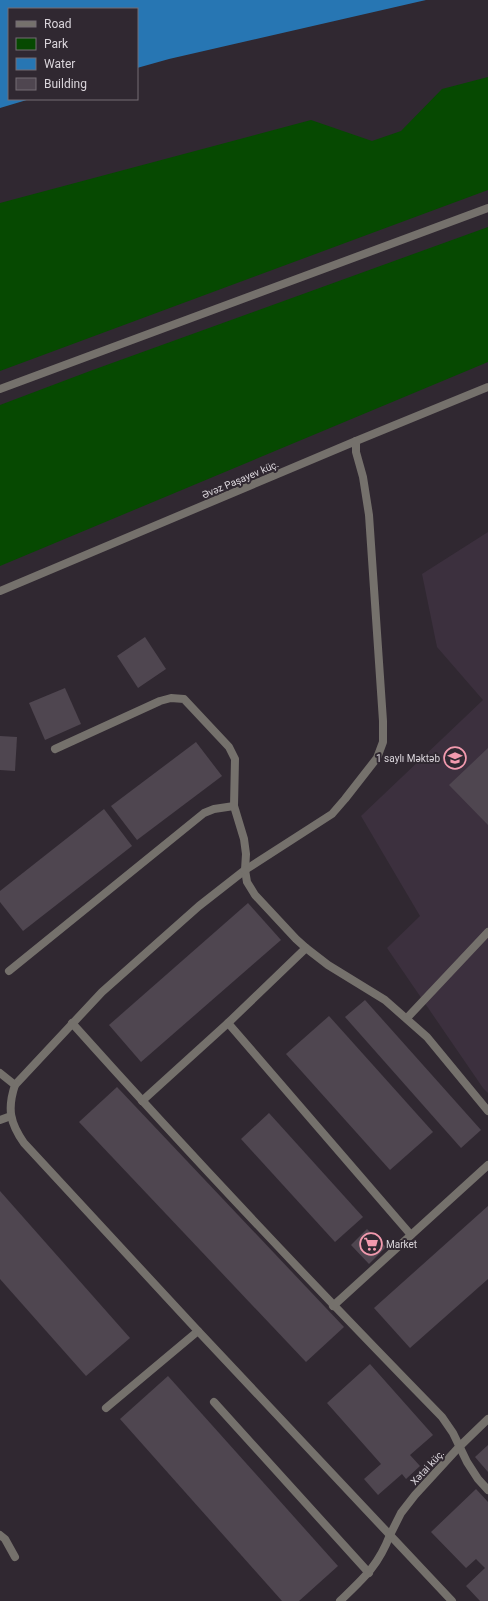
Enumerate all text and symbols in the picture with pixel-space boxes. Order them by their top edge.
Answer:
legend [8,8,138,100]
text: Road [44,17,72,31]
text: Park [44,37,69,51]
text: Water [44,57,75,71]
text: Building [44,77,87,91]
street label: Əvəz Paşayev küç. [200,458,280,501]
school or university icon: 1 saylı Məktəb [442,745,468,771]
place label: 1 saylı Məktəb [376,753,440,764]
supermarket icon: Market [358,1231,384,1257]
place label: Market [386,1239,417,1250]
street label: Xətai küç. [408,1448,446,1487]

